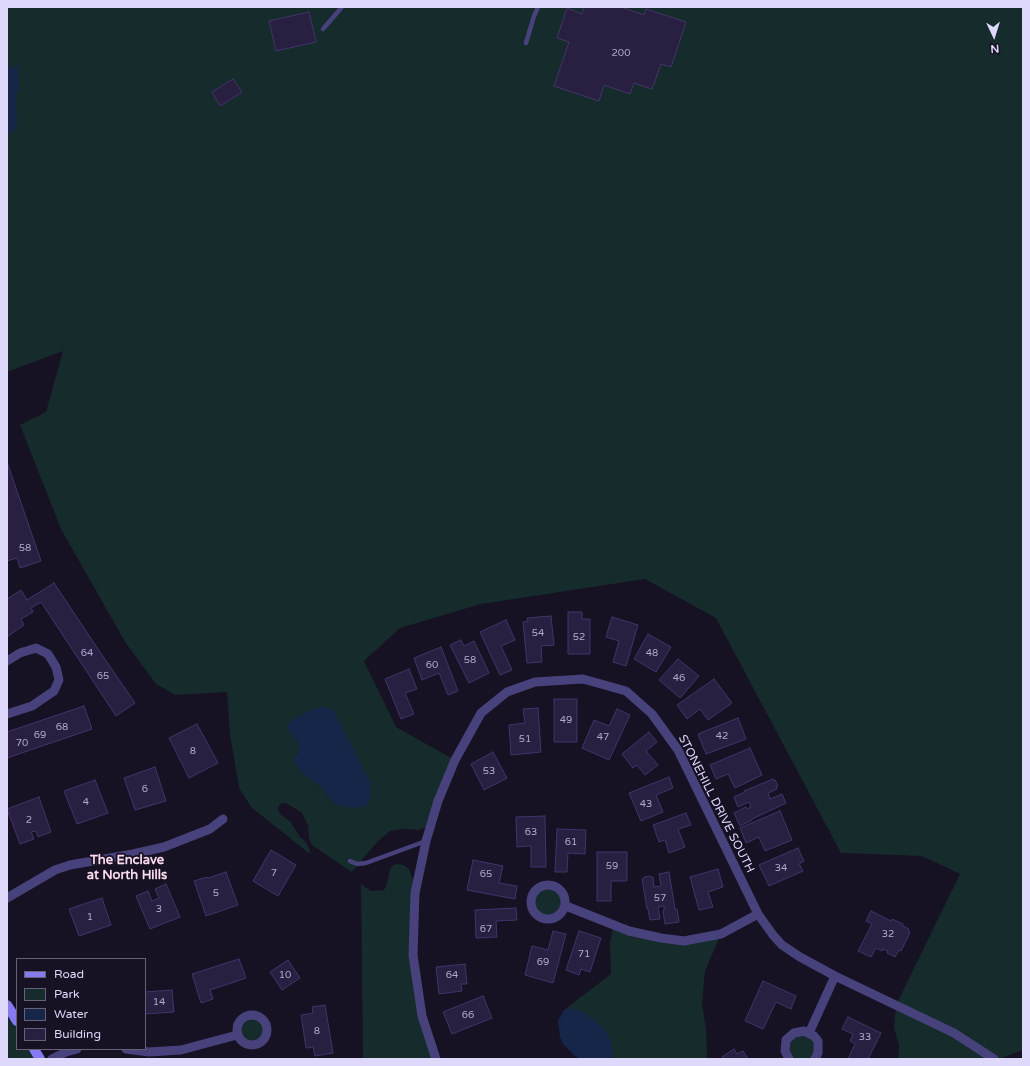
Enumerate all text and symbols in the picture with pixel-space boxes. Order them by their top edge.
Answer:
north arrow [974,16,1014,56]
text: N [990,42,1000,55]
house number: 200 [612,47,630,59]
house number: 58 [19,542,31,554]
house number: 54 [532,627,544,639]
house number: 52 [573,631,585,643]
house number: 64 [81,647,93,659]
house number: 48 [646,647,658,659]
house number: 58 [464,654,476,666]
house number: 60 [426,659,438,671]
house number: 65 [97,670,109,682]
house number: 46 [673,672,685,684]
house number: 49 [560,714,572,726]
house number: 68 [56,721,68,733]
house number: 69 [34,729,46,741]
house number: 42 [716,730,728,742]
house number: 47 [597,731,609,743]
house number: 51 [519,733,531,745]
street label: STONEHILL DRIVE SOUTH [675,733,757,875]
house number: 70 [16,737,28,749]
house number: 8 [190,745,196,757]
house number: 53 [483,765,495,777]
house number: 6 [142,783,148,795]
house number: 4 [83,796,89,808]
house number: 43 [640,798,652,810]
house number: 2 [26,814,32,826]
house number: 63 [525,826,537,838]
house number: 61 [565,836,577,848]
district label: The Enclave at North Hills [87,853,167,884]
house number: 59 [606,860,618,872]
house number: 34 [775,862,787,874]
house number: 7 [271,867,277,879]
house number: 65 [480,868,492,880]
house number: 5 [213,887,219,899]
house number: 57 [654,892,666,904]
house number: 3 [156,903,162,915]
house number: 1 [87,911,93,923]
house number: 67 [480,923,492,935]
house number: 32 [882,928,894,940]
house number: 71 [578,948,590,960]
house number: 69 [537,956,549,968]
legend [16,958,146,1050]
text: Road [54,967,84,981]
house number: 10 [279,969,291,981]
house number: 64 [446,969,458,981]
text: Park [54,987,80,1001]
house number: 14 [153,996,165,1008]
text: Water [54,1007,88,1021]
house number: 66 [462,1009,474,1021]
house number: 8 [314,1025,320,1037]
text: Building [54,1027,101,1041]
house number: 33 [859,1031,871,1043]

